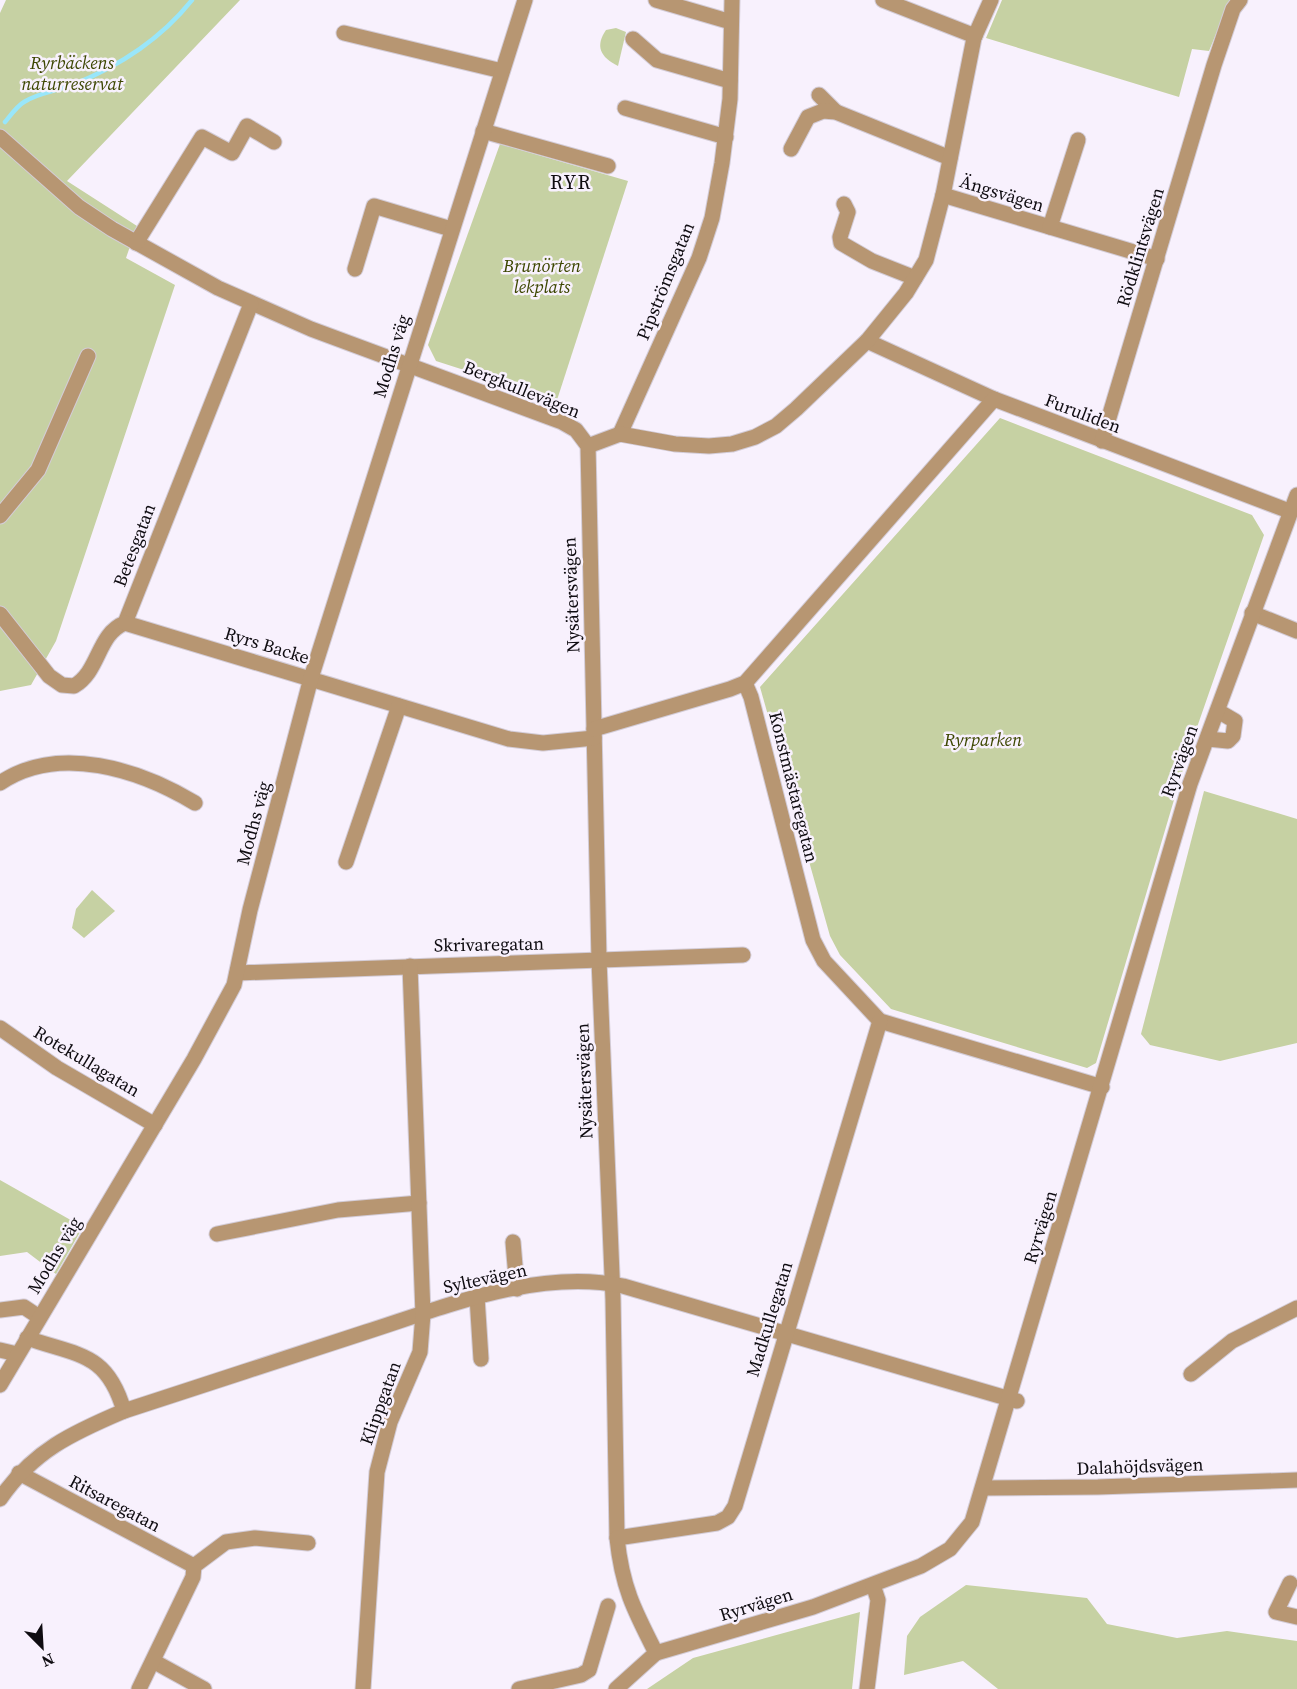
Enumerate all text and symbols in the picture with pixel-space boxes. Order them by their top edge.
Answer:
park label: Ryrbäckens naturreservat [21,50,124,96]
district label: RYR [550,168,592,196]
street label: Ängsvägen [957,168,1047,218]
street label: Rödklintsvägen [1110,184,1170,310]
street label: Pipströmsgatan [630,218,700,344]
park label: Brunörten lekplats [502,253,581,299]
street label: Modhs väg [366,311,416,401]
street label: Bergkullevägen [460,354,584,424]
street label: Furuliden [1041,387,1125,439]
street label: Betesgatan [107,500,161,590]
street label: Nysätersvägen [556,536,586,653]
street label: Ryrs Backe [221,620,313,670]
street label: Konstmästaregatan [763,709,825,865]
street label: Ryrvägen [1154,721,1204,801]
park label: Ryrparken [943,727,1022,752]
street label: Modhs väg [230,778,276,868]
street label: Skrivaregatan [434,931,544,957]
street label: Rotekullagatan [29,1019,145,1103]
street label: Nysätersvägen [569,1022,599,1139]
street label: Ryrvägen [1017,1187,1063,1267]
street label: Modhs väg [21,1212,87,1298]
street label: Syltevägen [441,1257,529,1299]
street label: Madkullegatan [740,1258,798,1380]
street label: Klippgatan [353,1358,407,1448]
street label: Dalahöjdsvägen [1076,1451,1204,1481]
street label: Ritsaregatan [65,1468,165,1538]
street label: Ryrvägen [716,1581,796,1627]
north arrow [12,1617,72,1677]
text: N [38,1648,58,1673]

